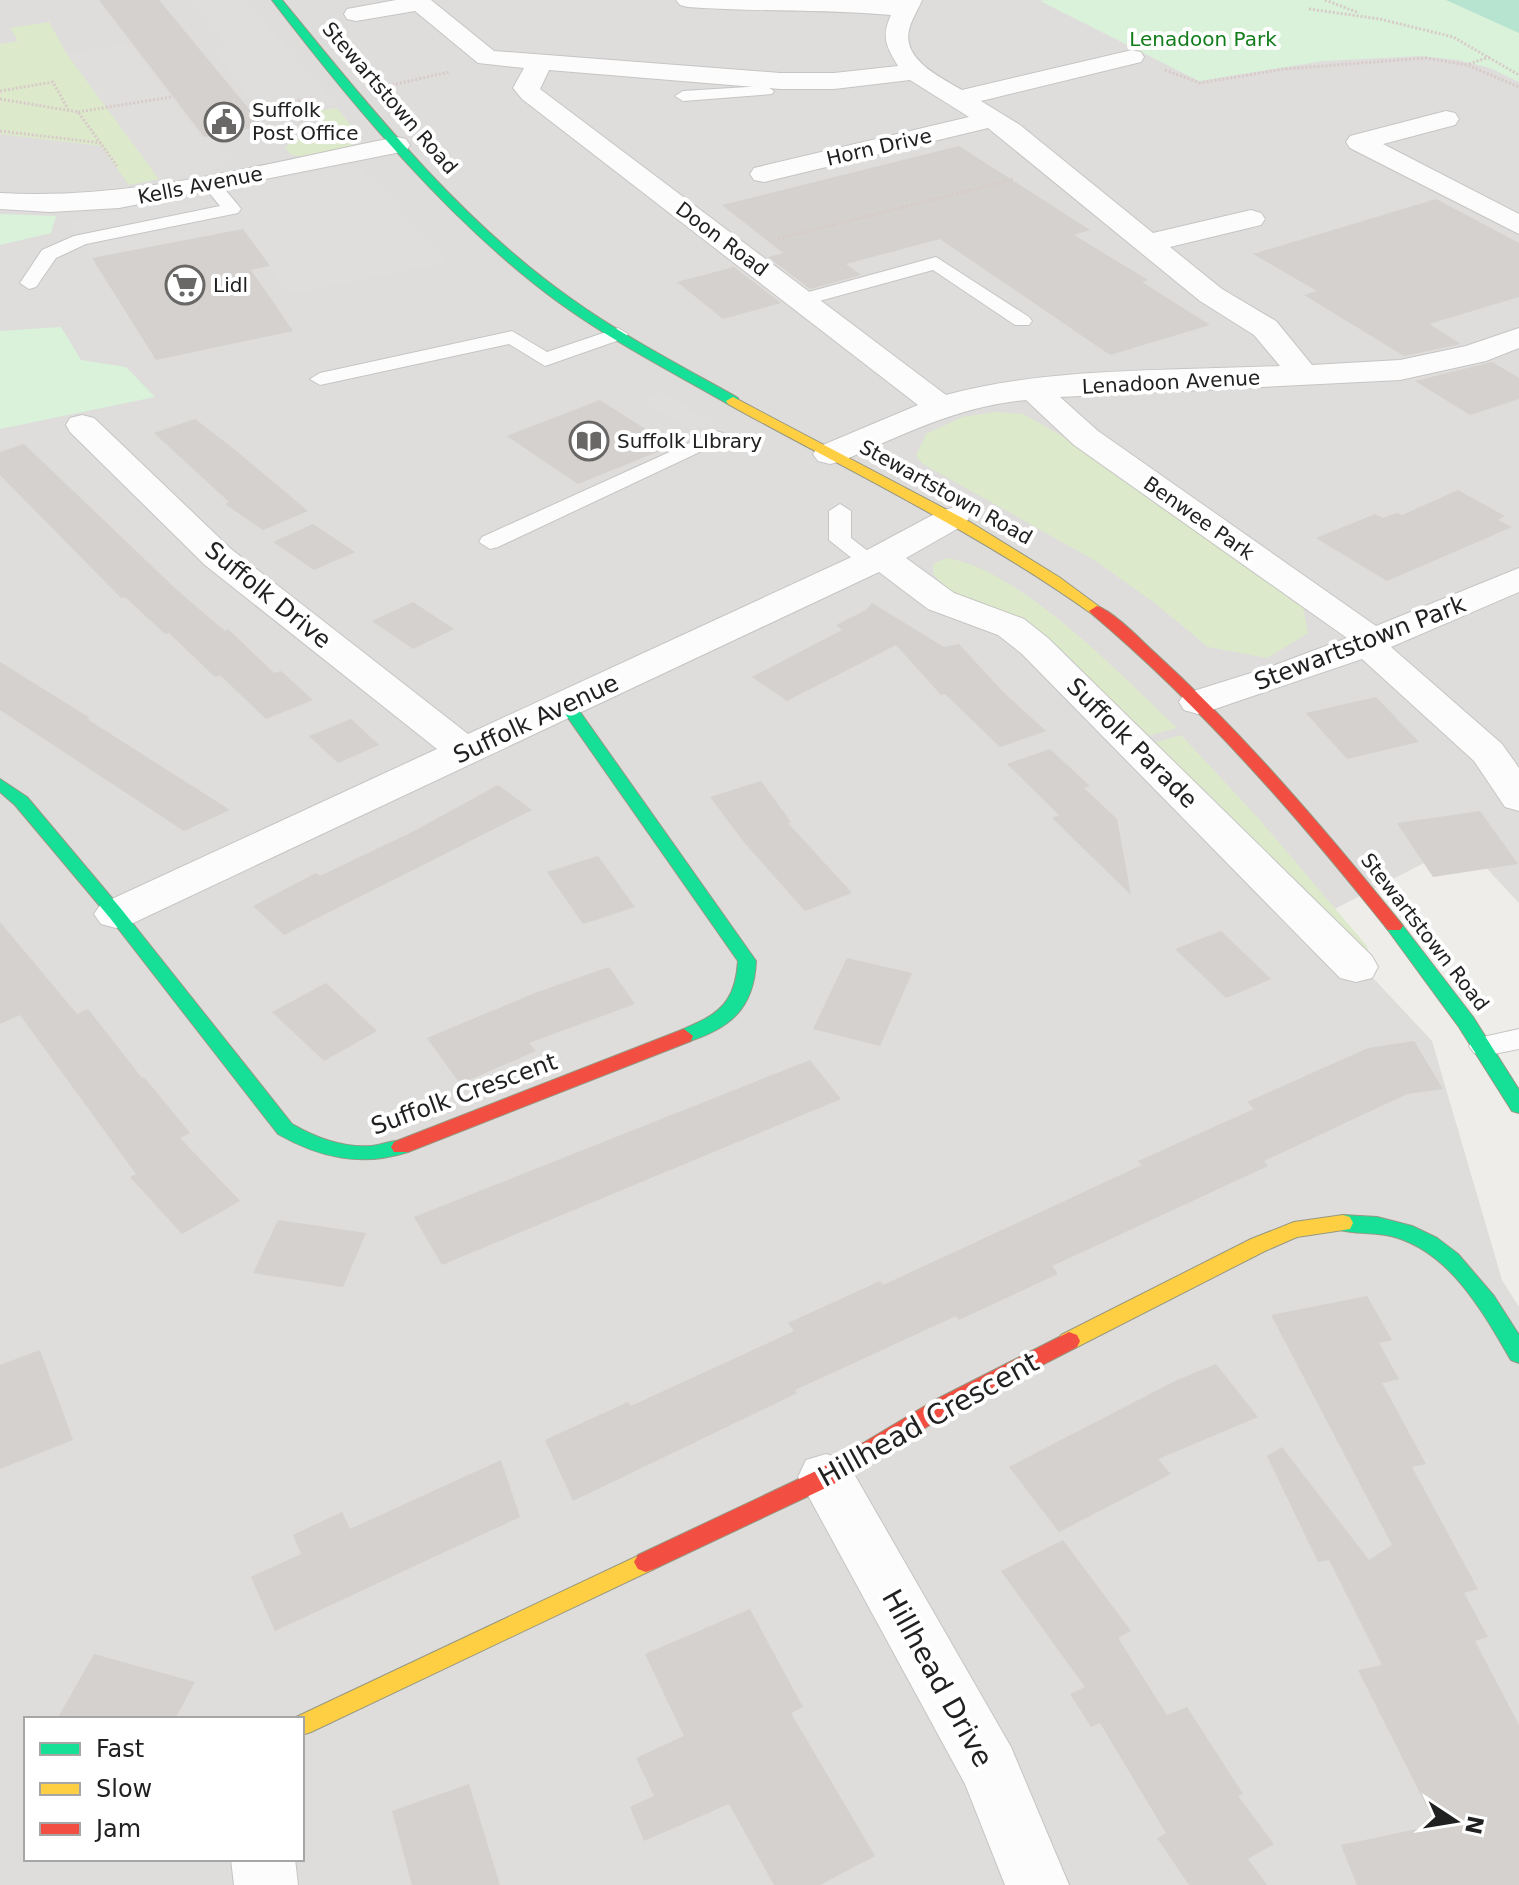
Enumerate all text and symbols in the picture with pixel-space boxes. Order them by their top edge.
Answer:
street label: Stewartstown Road [317,17,463,179]
park label: Lenadoon Park [1129,27,1277,51]
place label: Suffolk Post Office [252,98,359,145]
public building icon: Suffolk Post Office [203,101,245,143]
street label: Horn Drive [824,123,934,171]
street label: Kells Avenue [136,161,264,209]
street label: Doon Road [671,197,773,281]
supermarket icon: Lidl [164,264,206,306]
place label: Lidl [213,273,248,297]
street label: Lenadoon Avenue [1081,365,1261,399]
library icon: Suffolk LIbrary [568,420,610,462]
place label: Suffolk LIbrary [617,429,762,453]
street label: Stewartstown Road [856,435,1036,549]
street label: Benwee Park [1139,471,1259,565]
street label: Suffolk Drive [199,536,337,654]
street label: Stewartstown Park [1250,590,1470,696]
street label: Suffolk Avenue [449,668,623,770]
street label: Suffolk Parade [1061,672,1203,814]
street label: Stewartstown Road [1356,848,1494,1016]
street label: Suffolk Crescent [367,1047,561,1141]
street label: Hillhead Crescent [812,1345,1044,1494]
street label: Hillhead Drive [875,1584,1000,1773]
legend [24,1717,304,1861]
text: Fast [96,1735,144,1763]
text: Slow [96,1775,152,1803]
north arrow [1415,1781,1495,1861]
text: N [1460,1813,1488,1837]
text: Jam [94,1815,141,1843]

